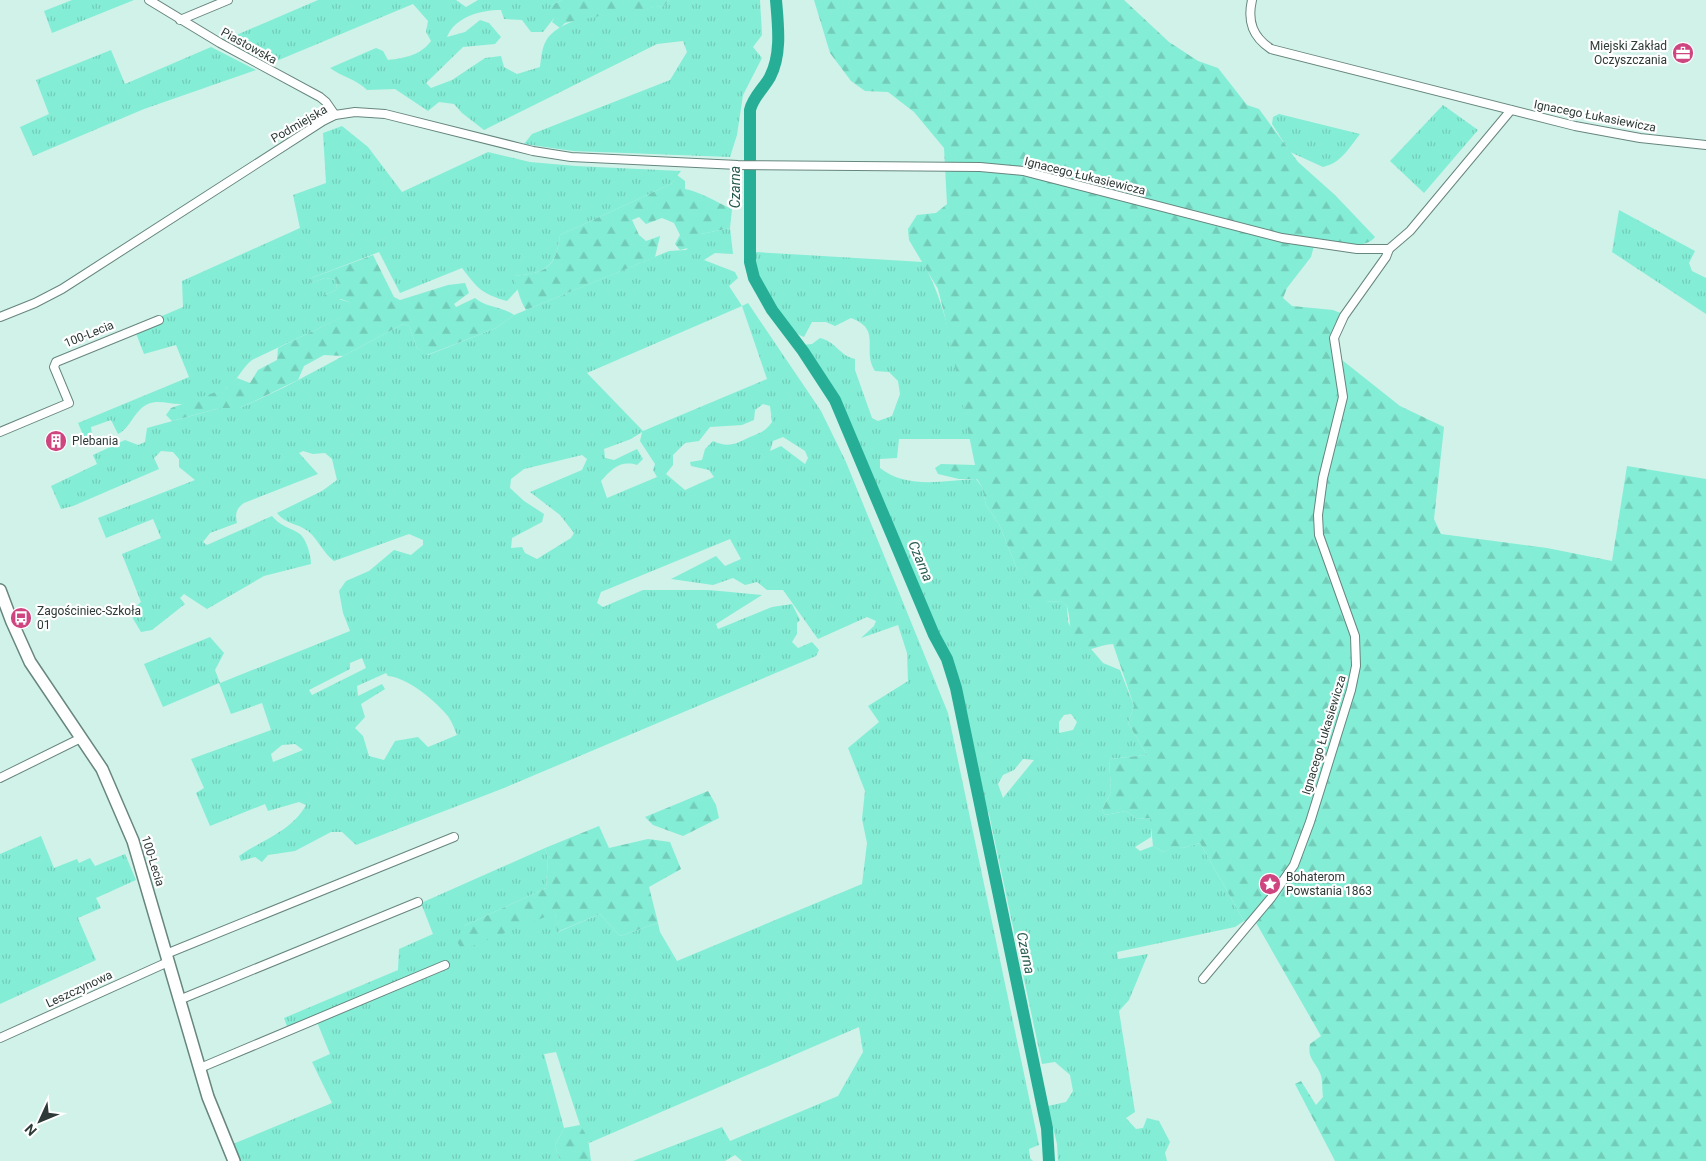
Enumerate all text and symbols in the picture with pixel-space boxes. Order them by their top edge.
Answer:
street label: Piastowska [219,25,279,67]
place label: Miejski Zakład Oczyszczania [1590,39,1667,67]
office icon: Miejski Zakład Oczyszczania [1671,41,1695,65]
street label: Ignacego Łukasiewicza [1533,97,1657,135]
street label: Podmiejska [268,102,330,146]
street label: Ignacego Łukasiewicza [1023,154,1147,198]
water label: Czarna [727,166,743,208]
street label: 100-Lecia [62,318,116,350]
building icon: Plebania [44,429,68,453]
place label: Plebania [72,434,118,448]
water label: Czarna [905,538,937,584]
place label: Zagościniec-Szkoła 01 [37,604,141,632]
bus stop icon: Zagościniec-Szkoła 01 [9,606,33,630]
street label: Ignacego Łukasiewicza [1299,674,1349,796]
street label: 100-Lecia [139,834,167,888]
place label: Bohaterom Powstania 1863 [1286,870,1372,898]
place icon: Bohaterom Powstania 1863 [1258,872,1282,896]
water label: Czarna [1014,931,1038,975]
street label: Leszczynowa [43,967,115,1011]
north arrow [15,1096,65,1146]
text: N [21,1121,40,1139]

